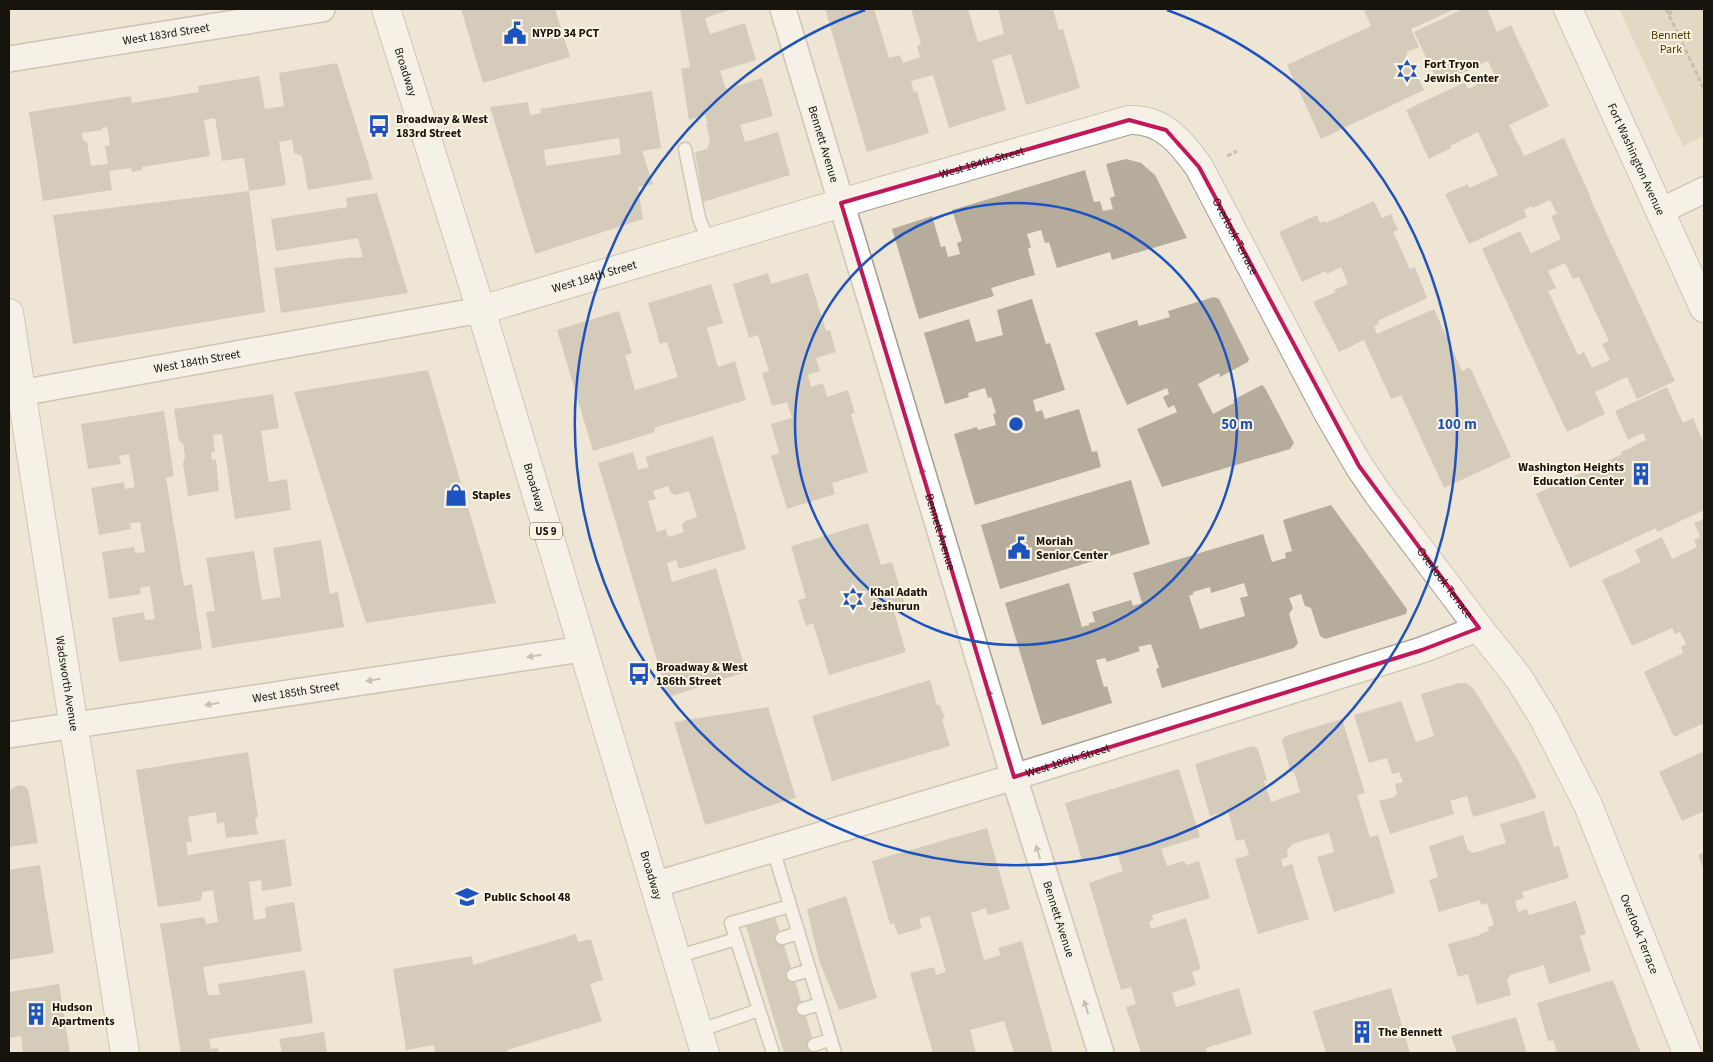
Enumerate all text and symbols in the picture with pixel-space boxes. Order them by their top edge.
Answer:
street label: West 183rd Street [121,19,211,50]
public building icon: NYPD 34 PCT [502,20,528,46]
place label: NYPD 34 PCT [532,25,600,42]
park label: Bennett Park [1651,27,1691,58]
street label: Broadway [390,46,421,99]
place label: Fort Tryon Jewish Center [1424,56,1499,87]
synagogue icon: Fort Tryon Jewish Center [1394,58,1420,84]
street label: Fort Washington Avenue [1603,100,1669,218]
street label: Bennett Avenue [804,104,843,185]
place label: Broadway & West 183rd Street [396,111,488,142]
bus stop icon: Broadway & West 183rd Street [366,113,392,139]
street label: West 184th Street [937,143,1026,183]
street label: Overlook Terrace [1208,195,1262,278]
street label: West 184th Street [550,256,639,298]
street label: West 184th Street [152,346,242,378]
text: 50 m [1221,414,1253,435]
text: 100 m [1437,414,1477,435]
centre of rings [1007,415,1025,433]
place label: Washington Heights Education Center [1518,459,1624,490]
street label: Broadway [519,461,550,515]
building icon: Washington Heights Education Center [1628,461,1654,487]
one-way arrow [918,466,926,481]
shop icon: Staples [443,482,469,508]
place label: Staples [472,487,511,504]
street label: Bennett Avenue [920,492,959,572]
road number: US 9 [530,522,562,540]
place label: Moriah Senior Center [1036,533,1109,564]
public building icon: Moriah Senior Center [1006,535,1032,561]
street label: Overlook Terrace [1412,544,1477,622]
place label: Khal Adath Jeshurun [870,584,928,615]
synagogue icon: Khal Adath Jeshurun [840,586,866,612]
street label: Wadsworth Avenue [51,635,82,732]
one-way arrow [525,652,541,660]
place label: Broadway & West 186th Street [656,659,748,690]
bus stop icon: Broadway & West 186th Street [626,661,652,687]
one-way arrow [364,676,380,684]
street label: West 185th Street [251,678,340,707]
one-way arrow [985,689,993,704]
one-way arrow [204,701,220,709]
street label: West 186th Street [1023,740,1112,782]
one-way arrow [1033,844,1041,859]
street label: Broadway [636,849,666,902]
street label: Bennett Avenue [1038,879,1078,960]
school or university icon: Public School 48 [454,884,480,910]
place label: Public School 48 [484,889,571,906]
street label: Overlook Terrace [1615,891,1663,977]
place label: Hudson Apartments [51,999,114,1030]
one-way arrow [1082,999,1090,1014]
building icon: Hudson Apartments [23,1001,49,1027]
building icon: The Bennett [1349,1019,1375,1045]
place label: The Bennett [1378,1024,1443,1041]

